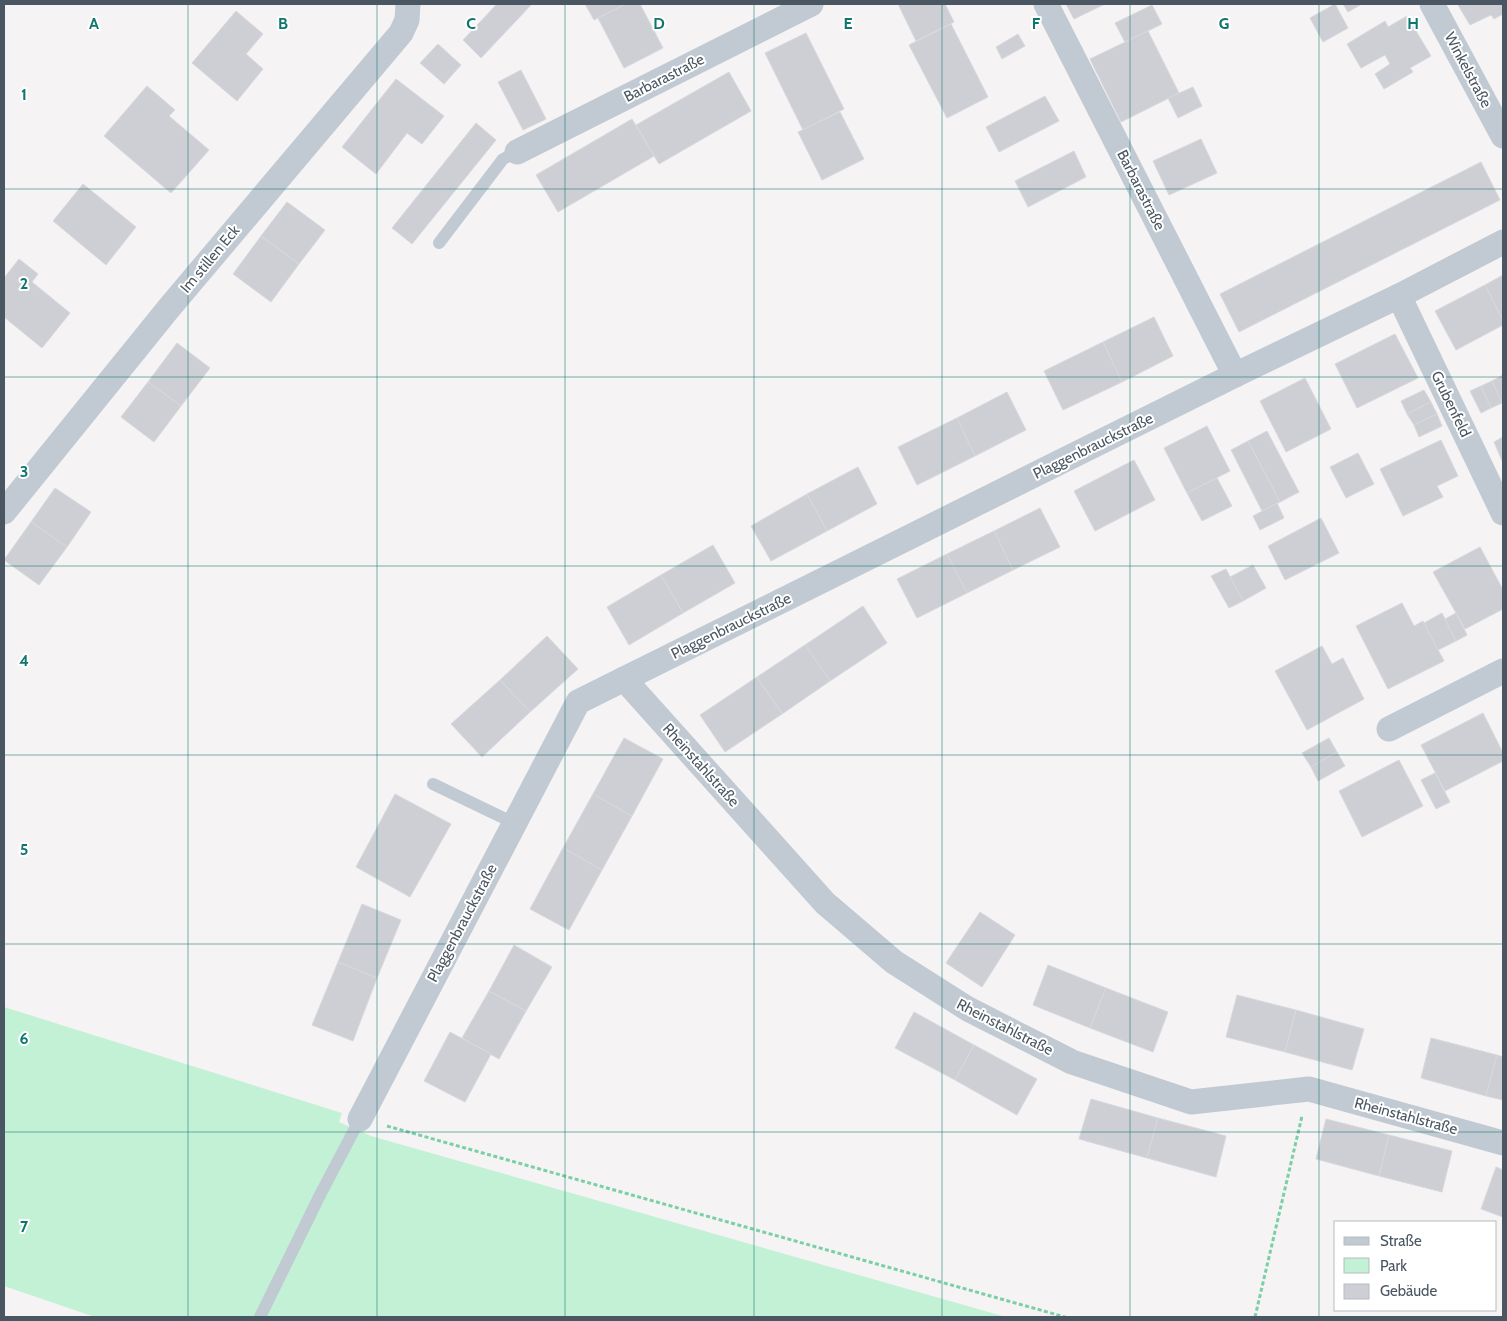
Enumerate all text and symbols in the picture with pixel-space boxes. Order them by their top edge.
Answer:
text: A [89,14,99,33]
text: B [278,14,288,33]
text: C [466,14,476,33]
text: D [653,14,665,33]
text: E [843,14,853,33]
text: F [1032,14,1041,33]
text: G [1219,14,1229,33]
text: H [1407,14,1419,33]
street label: Winkelstraße [1441,29,1495,111]
street label: Barbarastraße [621,50,707,106]
text: 1 [21,85,27,104]
street label: Barbarastraße [1113,147,1169,233]
street label: Im stillen Eck [177,221,244,296]
text: 2 [20,274,28,293]
street label: Grubenfeld [1427,368,1475,440]
street label: Plaggenbrauckstraße [1030,409,1156,483]
text: 3 [20,462,28,481]
street label: Plaggenbrauckstraße [668,589,794,663]
text: 4 [19,651,29,670]
street label: Rheinstahlstraße [659,720,743,811]
text: 5 [20,840,28,859]
street label: Plaggenbrauckstraße [423,861,501,985]
street label: Rheinstahlstraße [954,995,1057,1059]
text: 6 [20,1029,29,1048]
street label: Rheinstahlstraße [1353,1094,1460,1138]
text: 7 [20,1217,29,1236]
legend [1334,1221,1497,1311]
text: Straße [1380,1232,1422,1250]
text: Park [1380,1257,1407,1275]
text: Gebäude [1380,1282,1437,1300]

